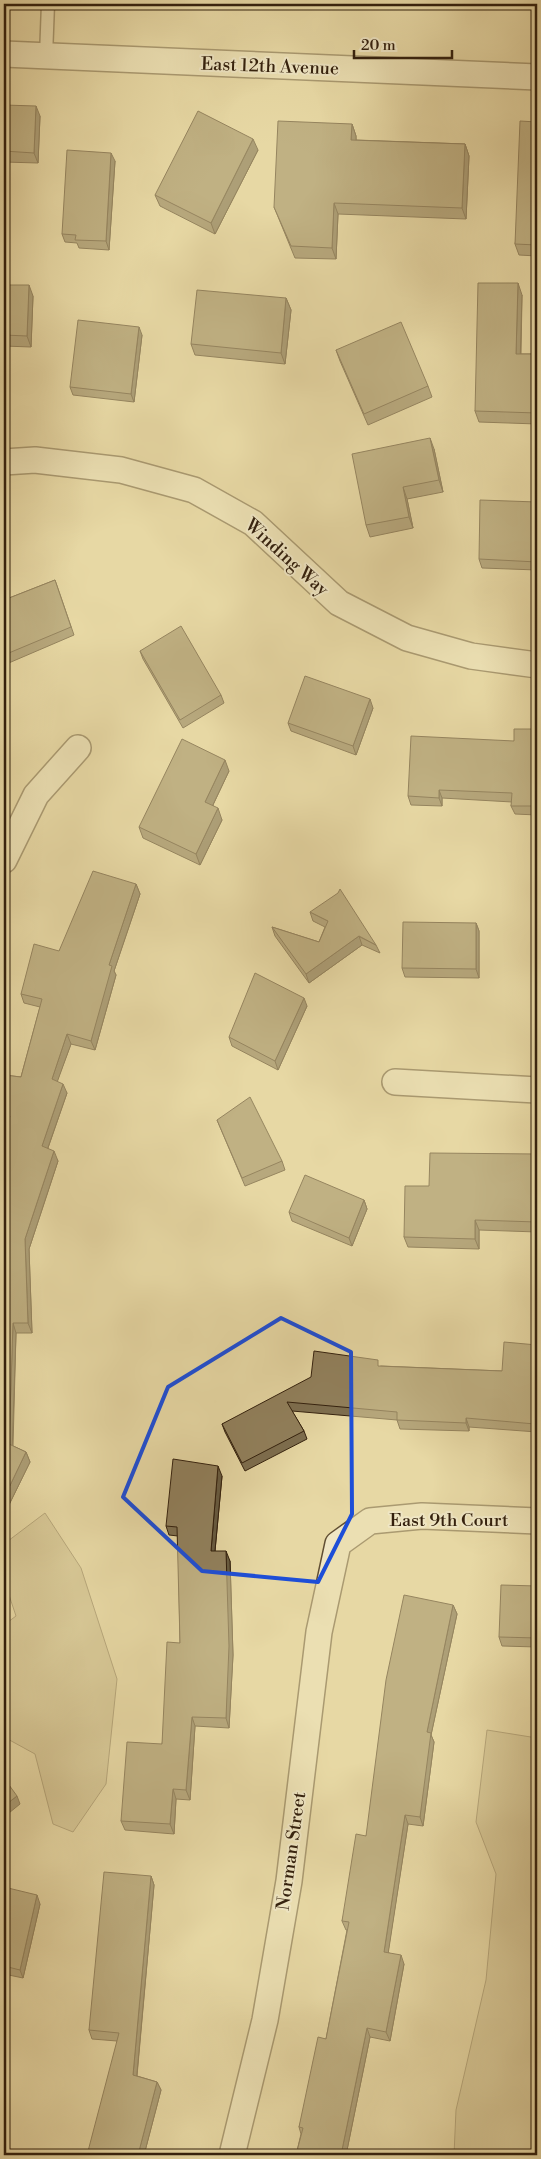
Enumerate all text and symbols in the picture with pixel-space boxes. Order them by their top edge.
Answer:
scale bar [354,28,451,60]
text: 20 m [361,36,396,55]
street label: East 12th Avenue [200,53,340,80]
street label: Winding Way [239,513,334,601]
street label: East 9th Court [390,1509,509,1532]
street label: Norman Street [272,1790,311,1912]

